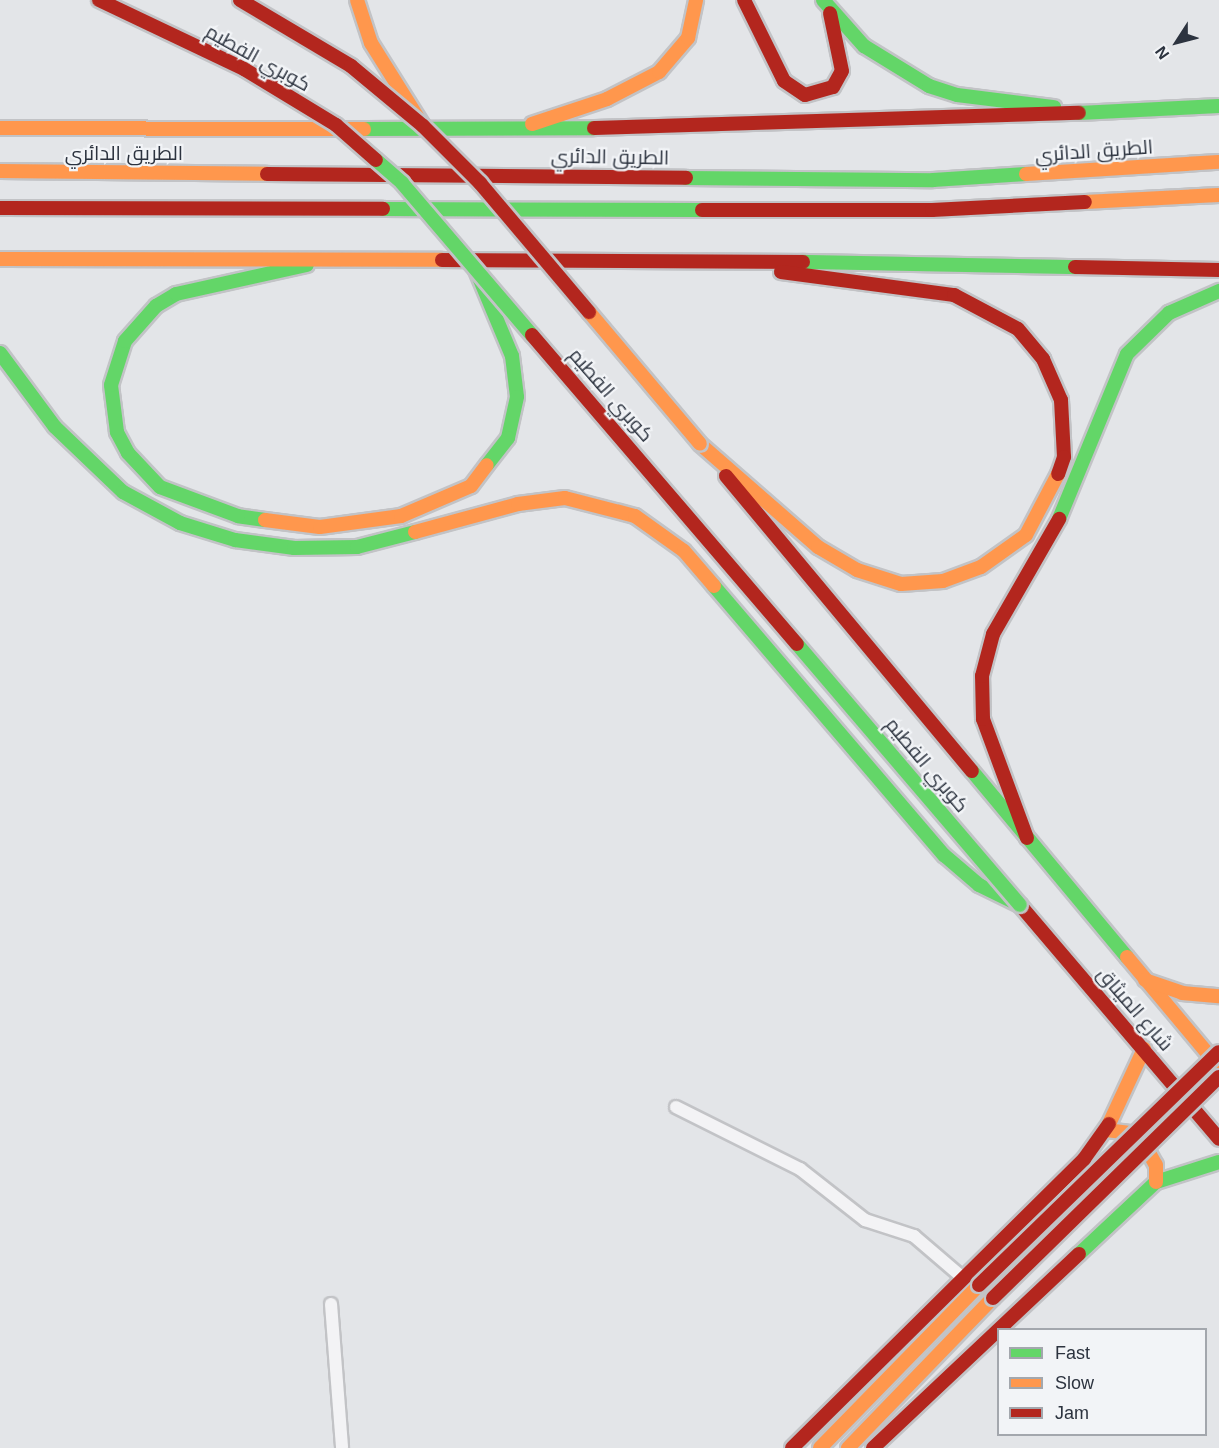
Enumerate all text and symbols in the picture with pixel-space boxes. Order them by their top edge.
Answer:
north arrow [1147,12,1207,72]
street label: كوبري الفطيم [201,19,315,97]
text: N [1152,43,1172,63]
street label: الطريق الدائري [1034,135,1154,167]
street label: الطريق الدائري [65,141,183,165]
street label: الطريق الدائري [551,144,669,170]
street label: كوبري الفطيم [564,343,658,447]
street label: كوبري الفطيم [880,713,974,817]
street label: شارع الميثاق [1092,962,1178,1056]
legend [997,1328,1207,1436]
text: Fast [1055,1343,1090,1363]
text: Slow [1055,1373,1094,1393]
text: Jam [1055,1403,1089,1423]

